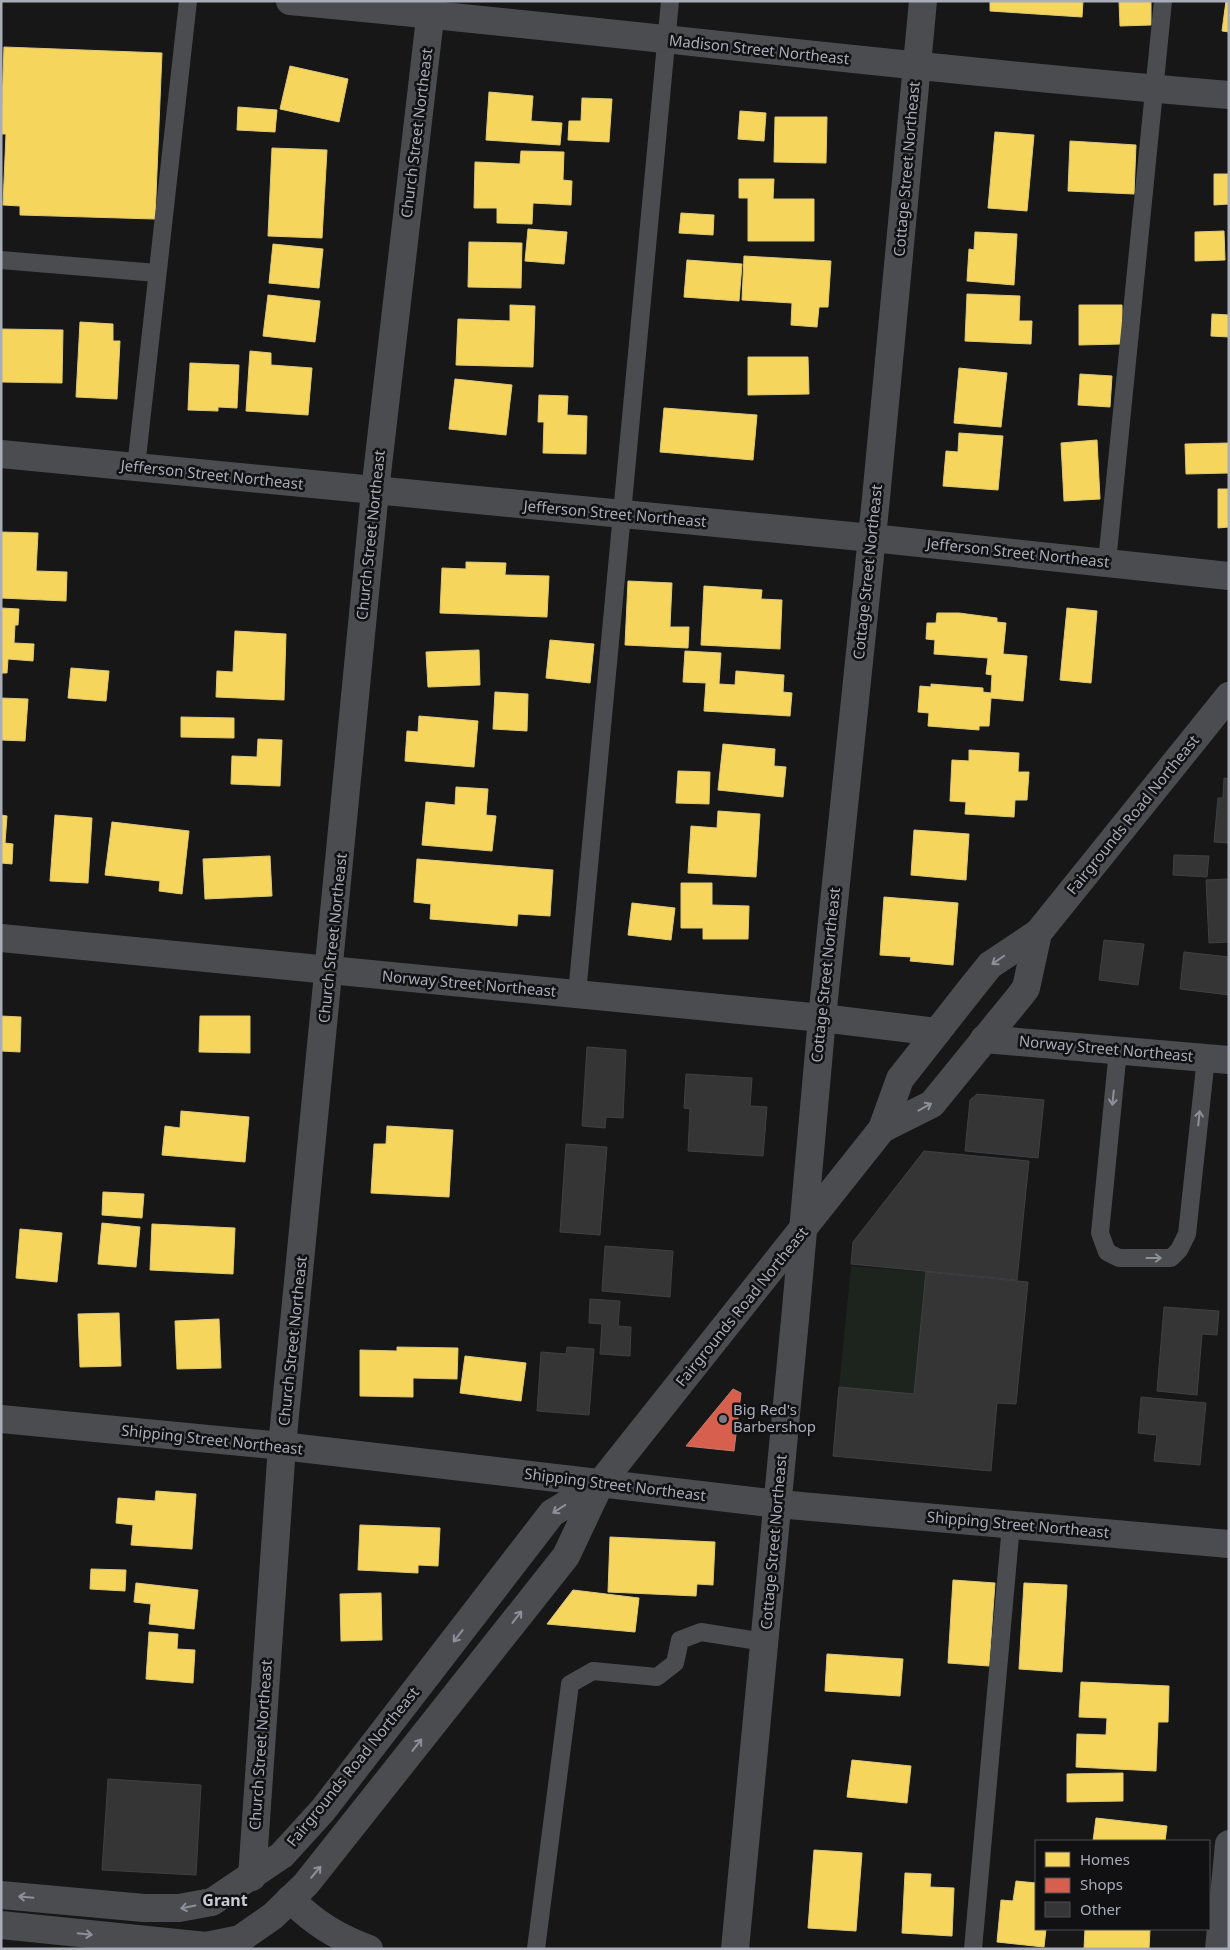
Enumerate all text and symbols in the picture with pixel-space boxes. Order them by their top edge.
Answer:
street label: Madison Street Northeast [668,30,851,68]
street label: Church Street Northeast [396,46,436,219]
street label: Cottage Street Northeast [888,80,924,257]
street label: Church Street Northeast [351,448,389,621]
street label: Jefferson Street Northeast [118,454,305,494]
street label: Cottage Street Northeast [848,483,886,660]
street label: Jefferson Street Northeast [521,495,708,531]
street label: Jefferson Street Northeast [924,532,1111,572]
street label: Fairgrounds Road Northeast [1062,730,1203,898]
street label: Church Street Northeast [313,851,351,1024]
street label: Cottage Street Northeast [806,886,844,1063]
one-way arrow [991,955,1005,965]
street label: Norway Street Northeast [381,965,558,1001]
street label: Norway Street Northeast [1018,1030,1195,1066]
one-way arrow [1108,1090,1118,1106]
one-way arrow [917,1101,932,1111]
one-way arrow [1194,1110,1204,1126]
street label: Fairgrounds Road Northeast [671,1222,812,1390]
one-way arrow [1146,1253,1162,1263]
street label: Church Street Northeast [273,1254,311,1427]
place label: Big Red's Barbershop [733,1399,816,1436]
marker: Big Red's Barbershop [717,1413,729,1425]
street label: Shipping Street Northeast [120,1420,305,1459]
street label: Cottage Street Northeast [755,1453,791,1630]
street label: Shipping Street Northeast [523,1463,708,1505]
one-way arrow [552,1504,566,1514]
street label: Shipping Street Northeast [926,1506,1111,1542]
one-way arrow [512,1611,523,1624]
one-way arrow [452,1629,463,1642]
street label: Church Street Northeast [244,1658,276,1831]
street label: Fairgrounds Road Northeast [282,1682,423,1850]
one-way arrow [411,1739,422,1752]
legend [1035,1840,1210,1930]
text: Homes [1080,1849,1130,1869]
one-way arrow [310,1866,321,1879]
text: Shops [1080,1874,1123,1894]
district label: Grant [202,1889,248,1911]
one-way arrow [18,1892,34,1902]
text: Other [1080,1899,1121,1919]
one-way arrow [180,1902,196,1912]
one-way arrow [76,1929,92,1939]

